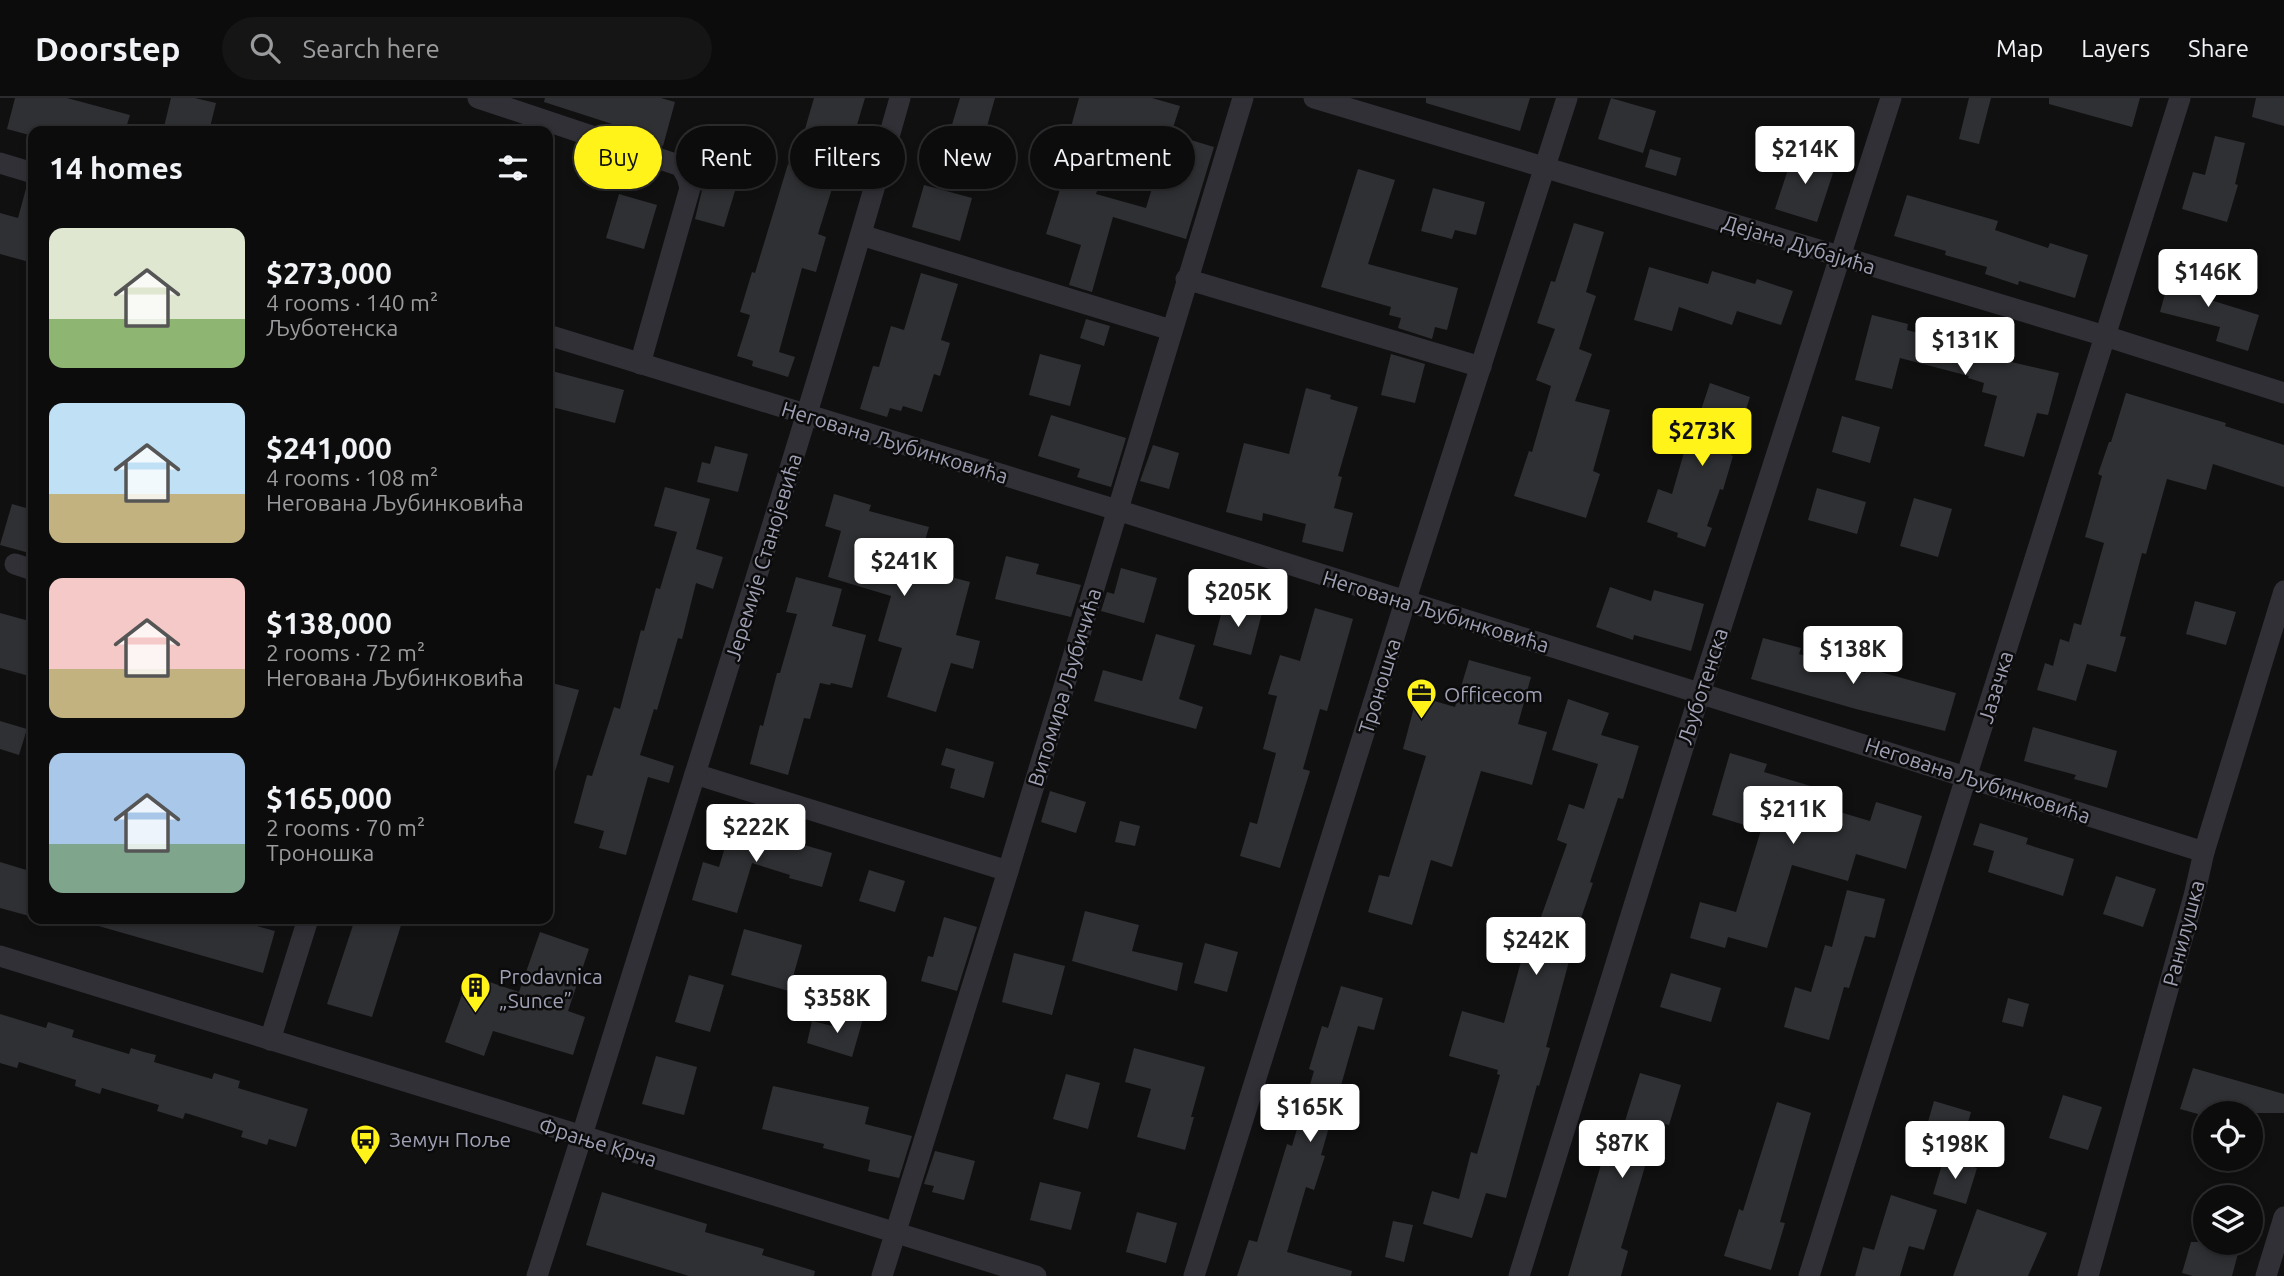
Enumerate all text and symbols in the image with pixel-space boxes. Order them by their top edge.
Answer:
search box [222,17,712,80]
icon: search [246,29,284,67]
text: Doorstep [35,30,180,67]
text: Search here [302,34,440,63]
text: Map [1996,35,2043,62]
text: Layers [2081,35,2150,62]
text: Share [2188,35,2249,62]
chip: Buy [574,126,662,189]
chip: Rent [676,126,776,189]
chip: Filters [790,126,905,189]
chip: New [919,126,1016,189]
chip: Apartment [1030,126,1195,189]
pin: $214K [1756,126,1854,186]
text: $214K [1771,136,1839,161]
icon: filters [494,149,532,187]
text: 14 homes [49,151,183,185]
street label: Дејана Дубајића [1720,209,1878,279]
pin: $146K [2159,250,2257,309]
icon: home [105,256,189,340]
text: $273,000 [266,256,392,290]
text: $146K [2174,259,2242,284]
text: 4 rooms · 140 m² [266,290,438,315]
text: Љуботенска [266,315,398,340]
pin: $131K [1916,317,2014,377]
text: $131K [1931,327,1999,352]
street label: Негована Љубинковића [779,396,1011,488]
pin: $273K [1653,408,1751,468]
text: $273K [1668,418,1736,443]
icon: home [105,431,189,515]
text: $241,000 [266,431,392,465]
street label: Јеремије Станојевића [720,450,806,664]
text: 4 rooms · 108 m² [266,465,438,490]
text: Негована Љубинковића [266,490,524,515]
pin: $241K [855,538,953,598]
text: $241K [870,548,938,573]
street label: Негована Љубинковића [1320,565,1552,657]
pin: $205K [1189,570,1287,629]
text: $205K [1204,579,1272,604]
street label: Витомира Љубичића [1022,585,1106,789]
icon: home [105,606,189,690]
text: $138,000 [266,606,392,640]
street label: Љуботенска [1672,625,1732,747]
pin: $138K [1804,626,1902,686]
street label: Троношка [1353,635,1405,737]
text: $138K [1819,636,1887,661]
text: 2 rooms · 72 m² [266,640,425,665]
street label: Јазачка [1973,648,2017,726]
text: Негована Љубинковића [266,665,524,690]
office icon: Officecom [1404,677,1438,721]
place label: Officecom [1444,682,1543,706]
street label: Негована Љубинковића [1862,732,2094,828]
icon: home [105,781,189,865]
text: $165,000 [266,781,392,815]
pin: $211K [1744,786,1842,846]
text: $211K [1759,796,1827,821]
pin: $222K [707,804,805,864]
text: $222K [722,814,790,839]
text: 2 rooms · 70 m² [266,815,425,840]
text: Троношка [266,840,374,865]
street label: Ранилушка [2157,877,2209,989]
pin: $242K [1487,918,1585,977]
text: $242K [1502,927,1570,952]
place label: Prodavnica „Sunce” [499,964,603,1012]
building icon: Prodavnica „Sunce” [459,971,493,1015]
pin: $358K [788,976,886,1035]
text: $358K [803,985,871,1010]
pin: $165K [1261,1084,1359,1144]
text: $165K [1276,1094,1344,1119]
map controls [2193,1101,2263,1255]
button: locate [2193,1101,2263,1171]
street label: Фрање Крча [536,1113,660,1171]
pin: $87K [1581,1121,1663,1180]
bus stop icon: Земун Поље [349,1122,383,1166]
pin: $198K [1906,1122,2004,1181]
place label: Земун Поље [389,1127,511,1151]
text: $87K [1595,1130,1649,1155]
text: $198K [1921,1131,1989,1156]
button: layers [2193,1185,2263,1255]

